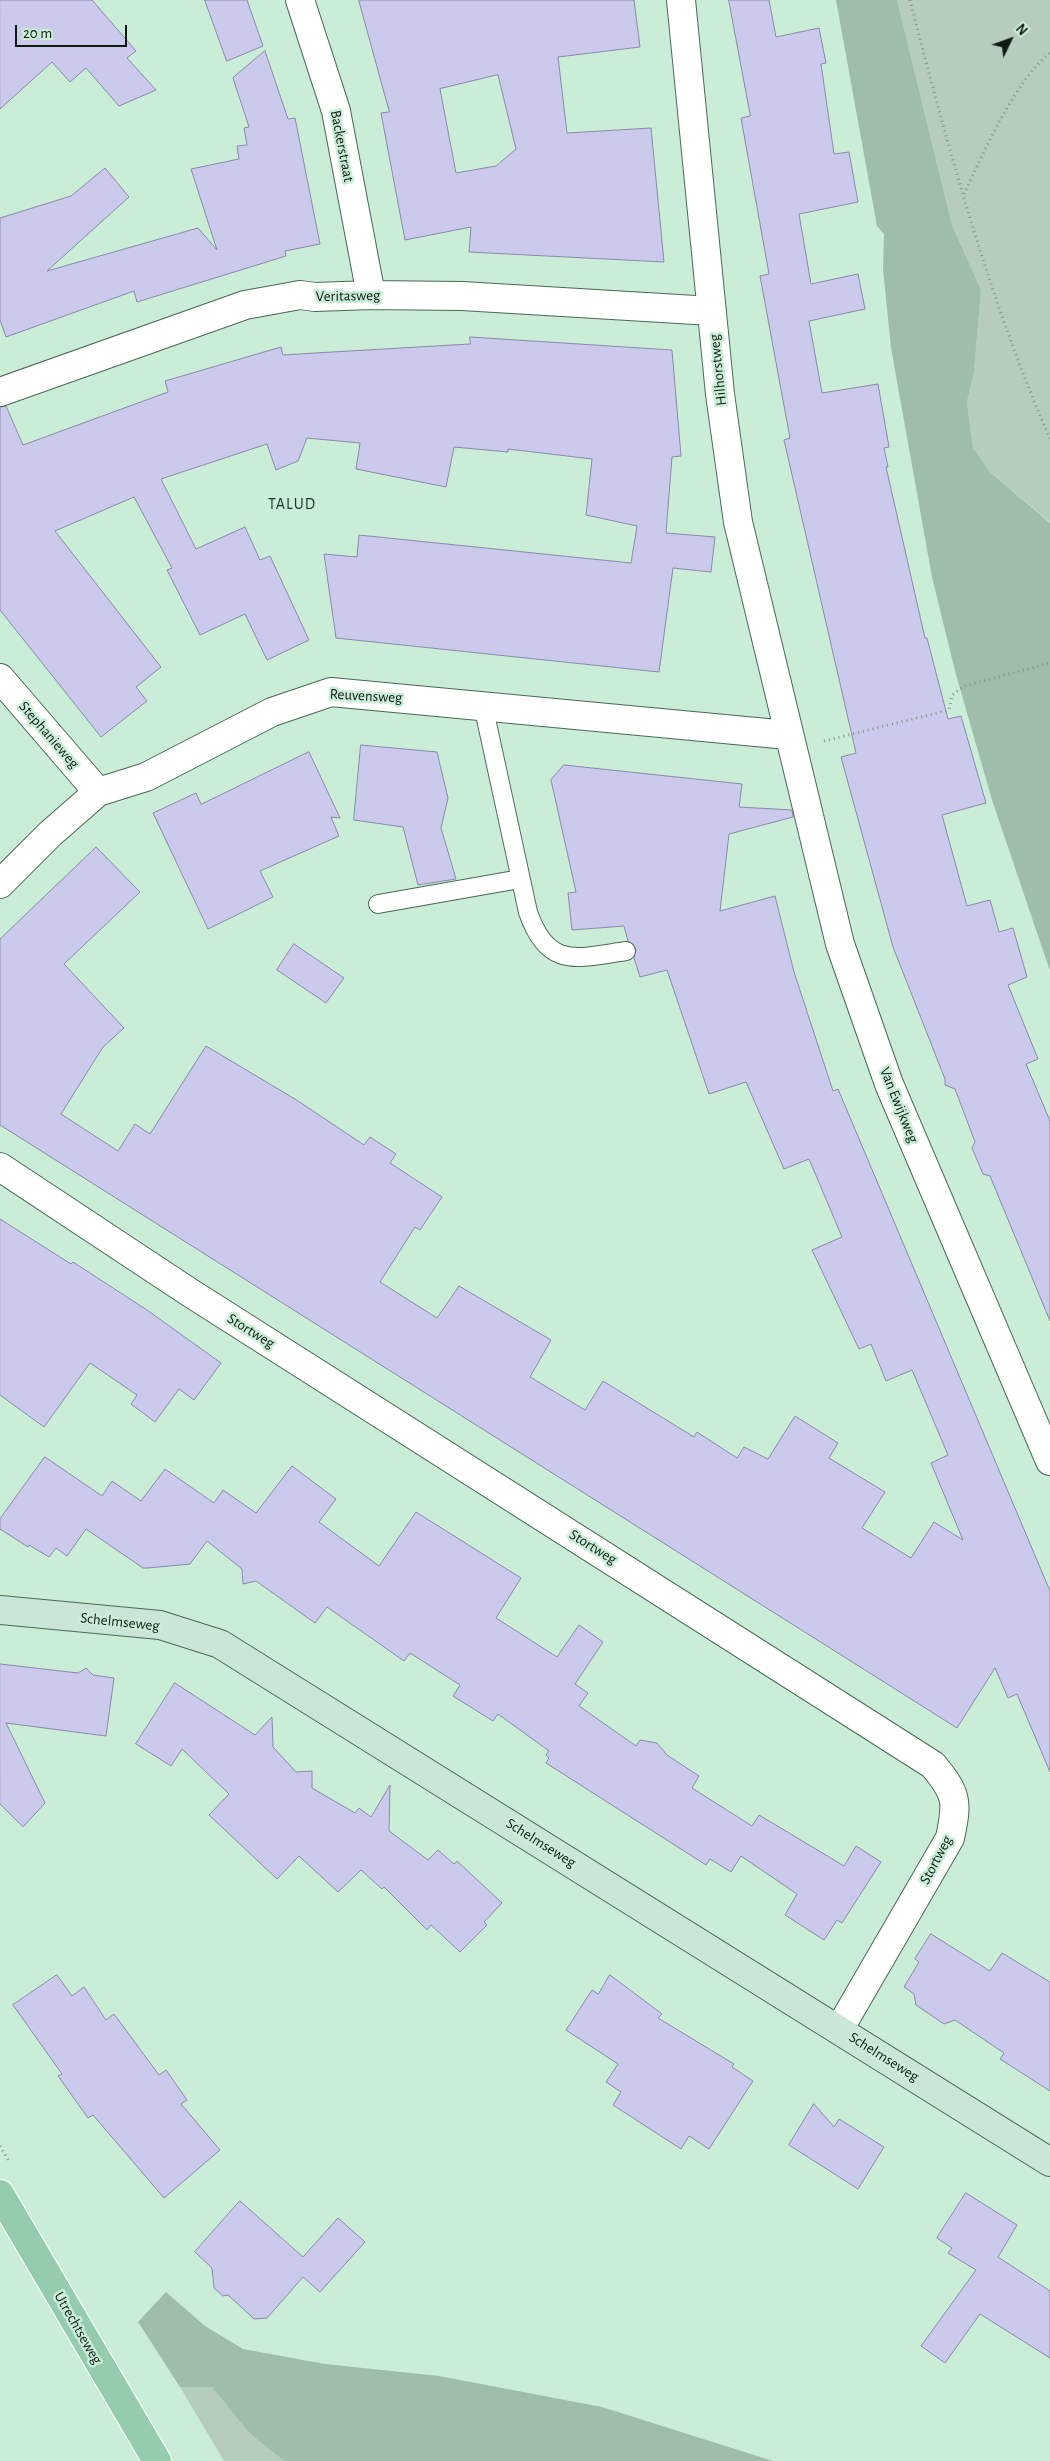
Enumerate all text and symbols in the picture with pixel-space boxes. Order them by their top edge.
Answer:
scale bar [18,15,130,47]
north arrow [985,15,1035,65]
text: N [1013,22,1030,38]
text: 20 m [23,26,52,41]
street label: Backerstraat [326,109,358,183]
street label: Veritasweg [316,286,380,306]
street label: Hilhorstweg [705,333,731,407]
district label: TALUD [267,494,317,514]
street label: Reuvensweg [329,685,403,707]
street label: Stephanieweg [15,698,83,772]
street label: Van Ewijkweg [876,1065,922,1145]
street label: Stortweg [224,1309,278,1353]
street label: Stortweg [566,1525,620,1569]
street label: Schelmseweg [80,1609,160,1635]
street label: Schelmseweg [503,1814,579,1872]
street label: Stortweg [916,1833,956,1887]
street label: Schelmseweg [846,2028,922,2086]
street label: Utrechtseweg [50,2289,106,2367]

